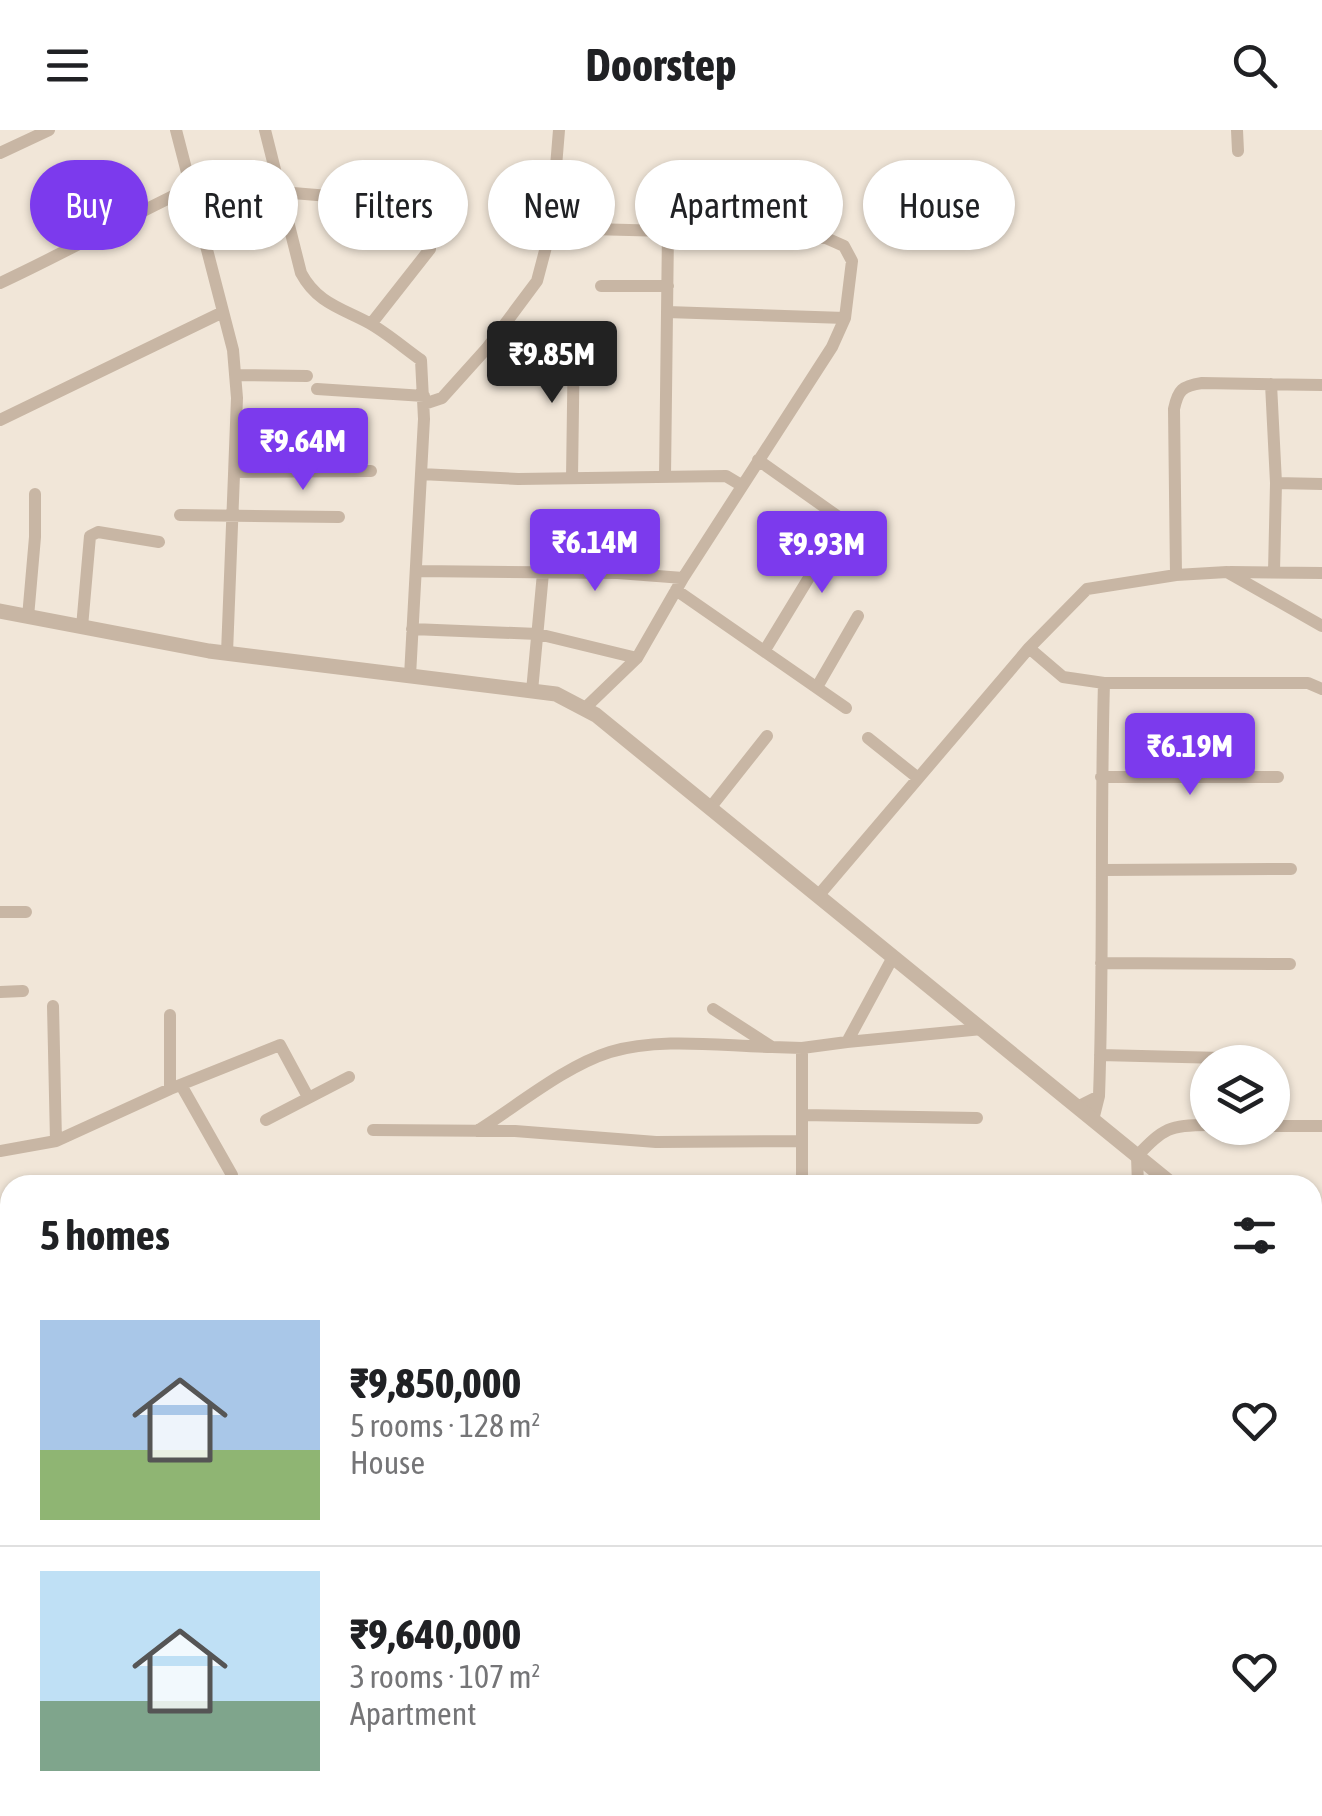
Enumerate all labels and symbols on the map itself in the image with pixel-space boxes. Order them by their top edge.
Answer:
pin: ₹9.85M [471,321,633,406]
pin: ₹9.64M [222,408,384,493]
pin: ₹6.14M [514,509,676,594]
pin: ₹9.93M [741,511,903,596]
pin: ₹6.19M [1109,713,1271,798]

